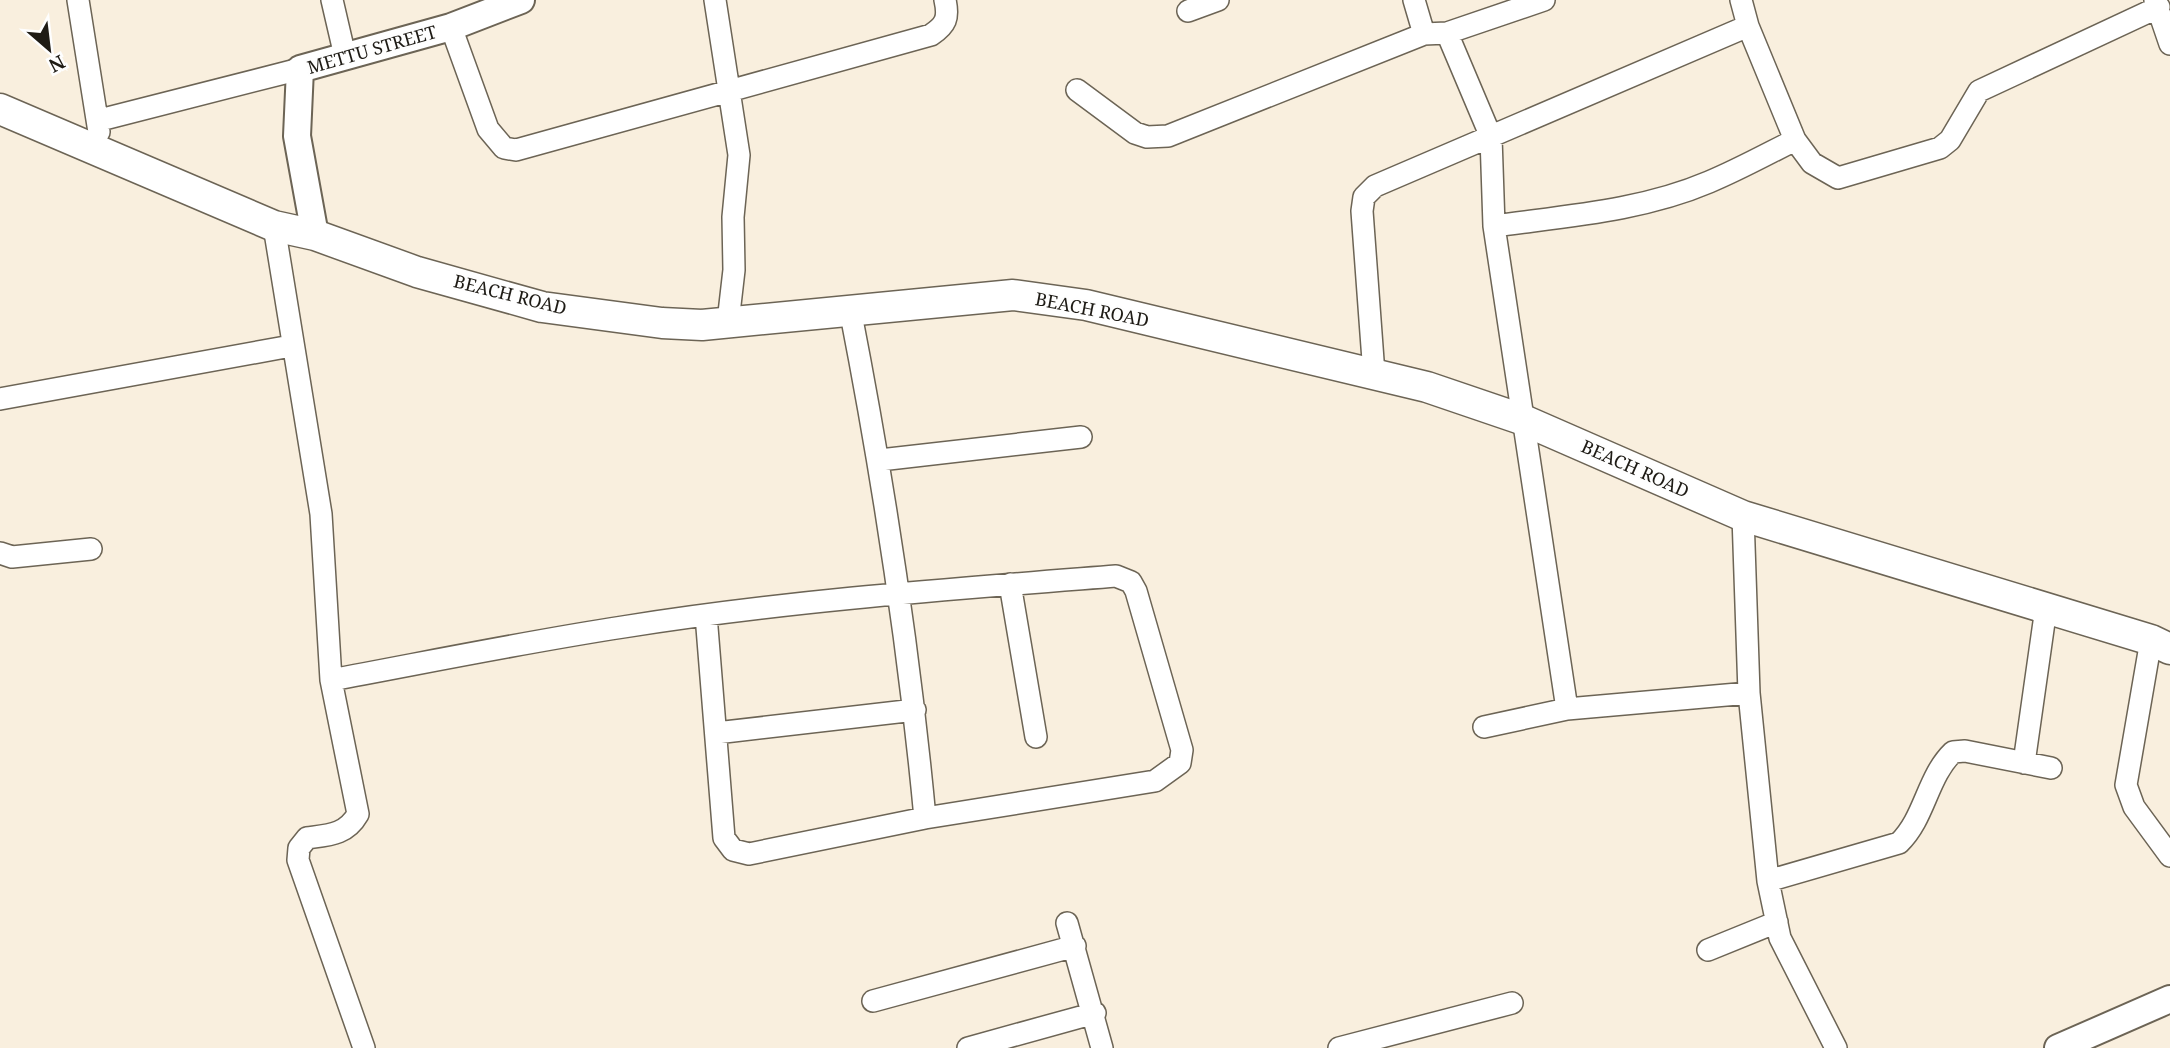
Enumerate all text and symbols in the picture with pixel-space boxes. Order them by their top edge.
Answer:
north arrow [14,14,84,84]
street label: METTU STREET [304,19,439,79]
text: N [44,49,70,79]
street label: BEACH ROAD [451,268,569,320]
street label: BEACH ROAD [1033,286,1151,332]
street label: BEACH ROAD [1578,434,1693,503]

